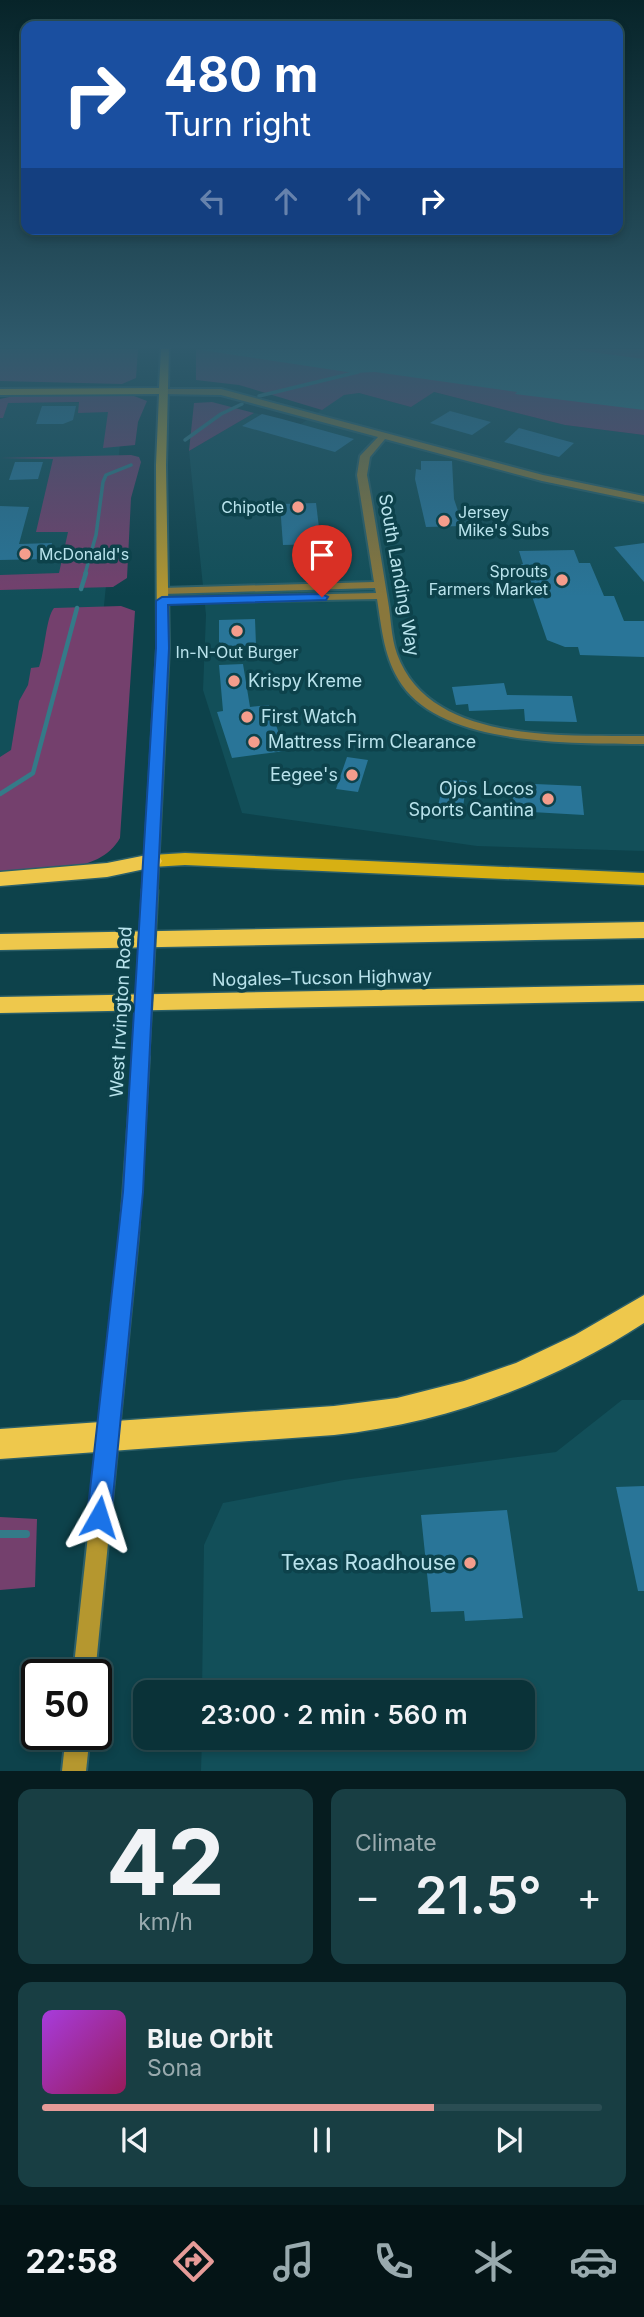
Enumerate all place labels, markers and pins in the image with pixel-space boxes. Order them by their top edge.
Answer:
place label: Chipotle [221,497,284,517]
marker: Chipotle [290,499,306,515]
place label: Jersey Mike's Subs [458,502,550,540]
marker: Jersey Mike's Subs [436,513,452,529]
pin [292,525,352,597]
place label: McDonald's [39,544,129,564]
marker: McDonald's [17,546,33,562]
place label: Sprouts Farmers Market [429,561,548,599]
marker: Sprouts Farmers Market [554,572,570,588]
marker: In-N-Out Burger [229,623,245,639]
place label: In-N-Out Burger [176,642,298,662]
place label: Krispy Kreme [248,670,362,691]
marker: Krispy Kreme [226,673,242,689]
place label: First Watch [261,706,357,727]
marker: First Watch [239,709,255,725]
place label: Mattress Firm Clearance [268,731,476,752]
marker: Mattress Firm Clearance [246,734,262,750]
place label: Eegee's [270,764,338,785]
marker: Eegee's [344,767,360,783]
place label: Ojos Locos Sports Cantina [408,778,534,820]
marker: Ojos Locos Sports Cantina [540,791,556,807]
place label: Texas Roadhouse [281,1550,456,1575]
marker: Texas Roadhouse [462,1555,478,1571]

